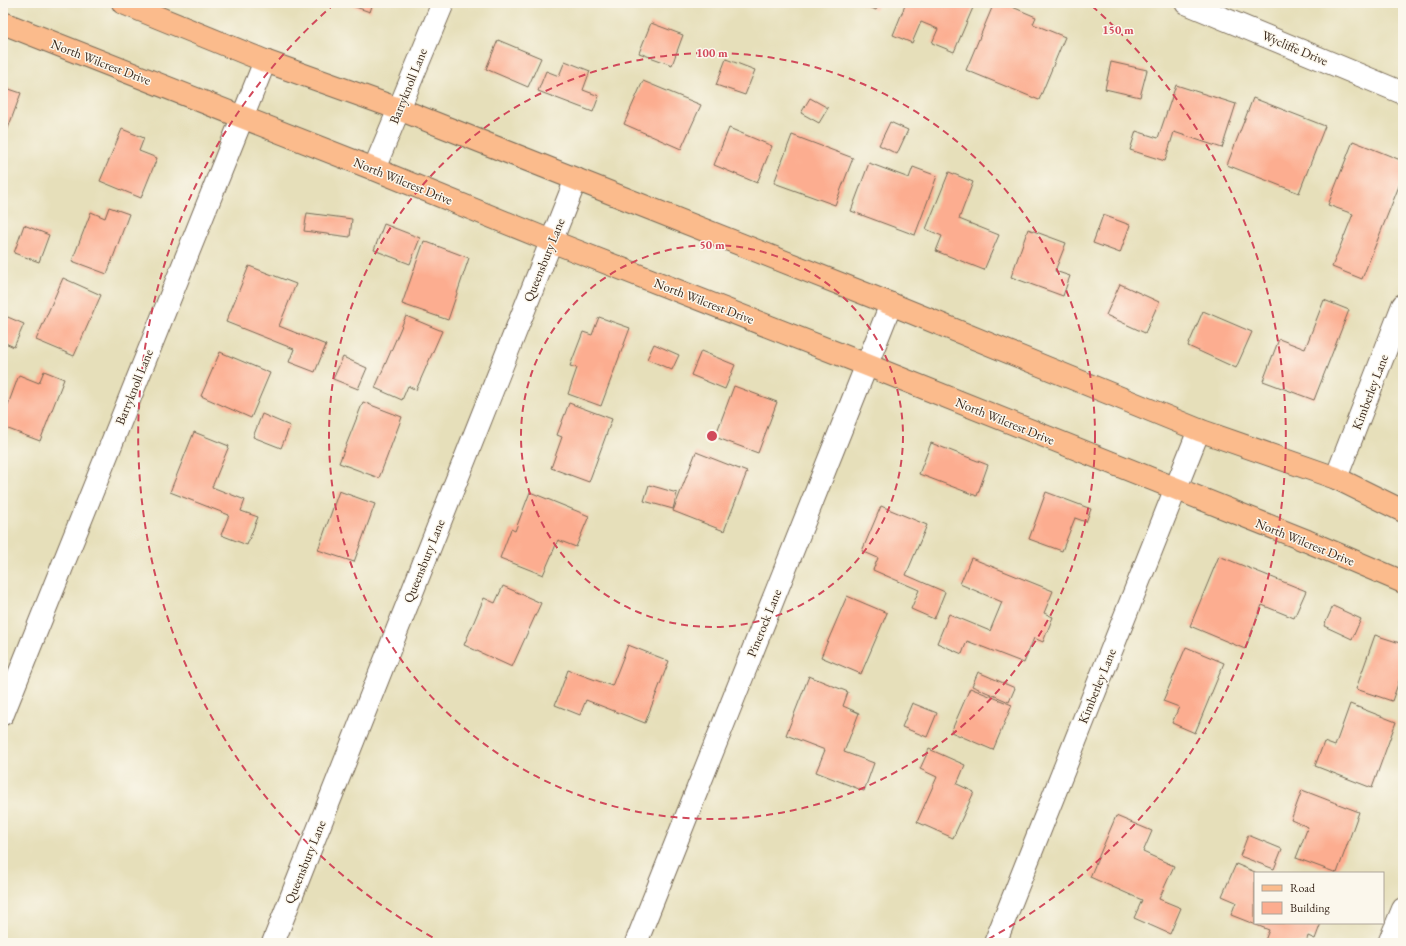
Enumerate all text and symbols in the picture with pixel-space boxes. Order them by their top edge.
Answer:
text: 150 m [1102,22,1134,38]
street label: Wycliffe Drive [1259,26,1331,70]
street label: North Wilcrest Drive [49,35,153,89]
text: 100 m [696,45,728,61]
street label: Barryknoll Lane [385,46,431,126]
street label: North Wilcrest Drive [351,153,455,209]
street label: Queensbury Lane [519,216,569,304]
text: 50 m [699,237,725,253]
street label: North Wilcrest Drive [652,274,756,328]
street label: Barryknoll Lane [111,347,157,427]
street label: Kimberley Lane [1348,352,1392,432]
street label: North Wilcrest Drive [953,393,1057,449]
centre of rings [705,429,719,443]
street label: North Wilcrest Drive [1253,514,1357,570]
street label: Queensbury Lane [399,517,449,605]
street label: Pinerock Lane [743,587,785,659]
street label: Kimberley Lane [1074,646,1120,726]
street label: Queensbury Lane [280,818,330,906]
legend [1254,872,1384,924]
text: Road [1290,880,1316,896]
text: Building [1290,900,1331,916]

